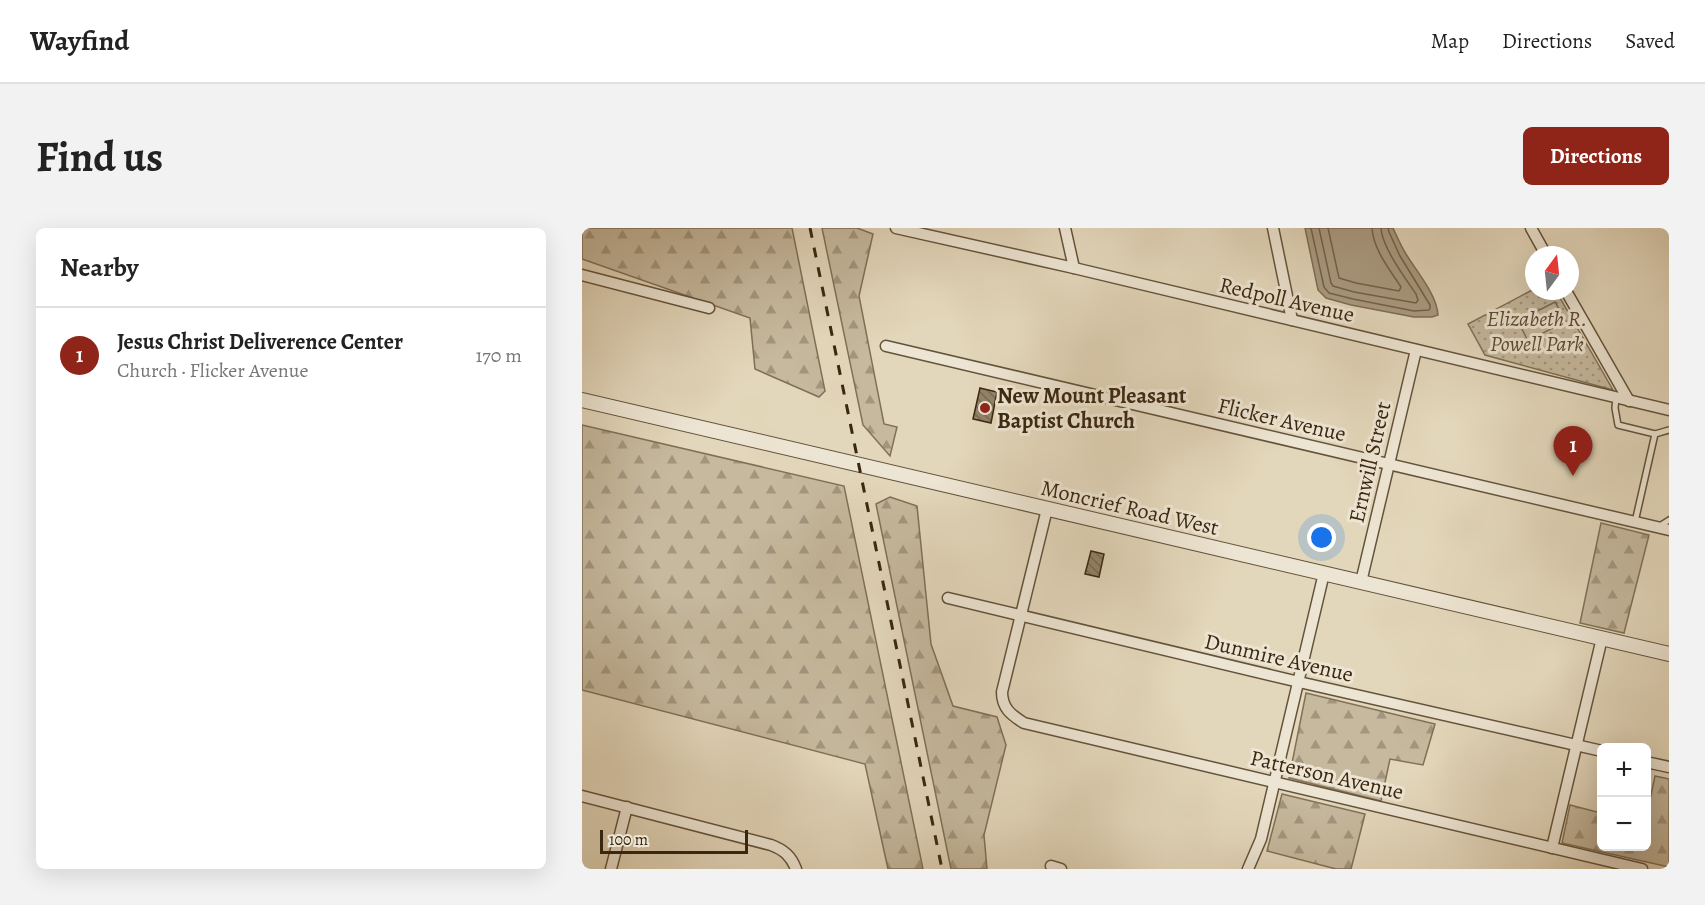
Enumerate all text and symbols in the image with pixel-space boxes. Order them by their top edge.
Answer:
text: Wayfind [30,22,129,60]
text: Map [1431,27,1469,55]
text: Directions [1502,27,1592,55]
text: Saved [1625,27,1675,55]
button: Directions [1523,127,1669,185]
text: Find us [36,128,163,185]
north arrow [1525,246,1579,300]
text: Nearby [60,250,139,285]
street label: Redpoll Avenue [1216,270,1357,330]
park label: Elizabeth R. Powell Park [1487,304,1587,359]
text: Jesus Christ Deliverence Center [117,327,403,357]
text: 1 [76,342,83,369]
text: 170 m [476,342,522,369]
text: Church · Flicker Avenue [117,357,308,384]
place label: New Mount Pleasant Baptist Church [997,381,1187,436]
street label: Flicker Avenue [1215,391,1349,449]
street label: Ernwill Street [1341,399,1398,526]
marker: New Mount Pleasant Baptist Church [978,401,992,415]
pin: 1 [1554,426,1592,476]
street label: Moncrief Road West [1038,473,1222,543]
your location [1307,523,1336,552]
street label: Dunmire Avenue [1201,626,1356,690]
street label: Patterson Avenue [1247,743,1406,807]
map controls [1597,743,1651,851]
button: + [1597,743,1651,797]
button: − [1597,797,1651,851]
scale bar [600,827,748,854]
text: 100 m [609,829,648,851]

